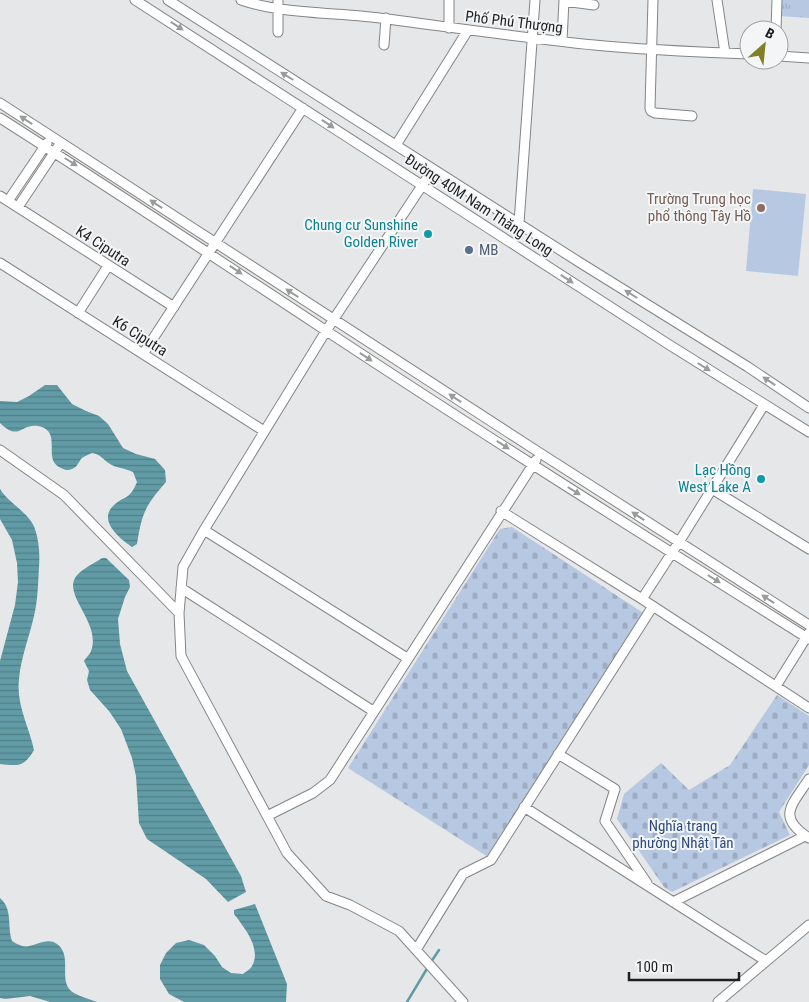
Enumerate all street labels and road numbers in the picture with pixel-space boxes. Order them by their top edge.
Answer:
street label: Phố Phú Thượng [464,7,564,37]
street label: Đường 40M Nam Thăng Long [402,150,556,260]
street label: K4 Ciputra [72,222,134,270]
street label: K6 Ciputra [109,312,171,360]

